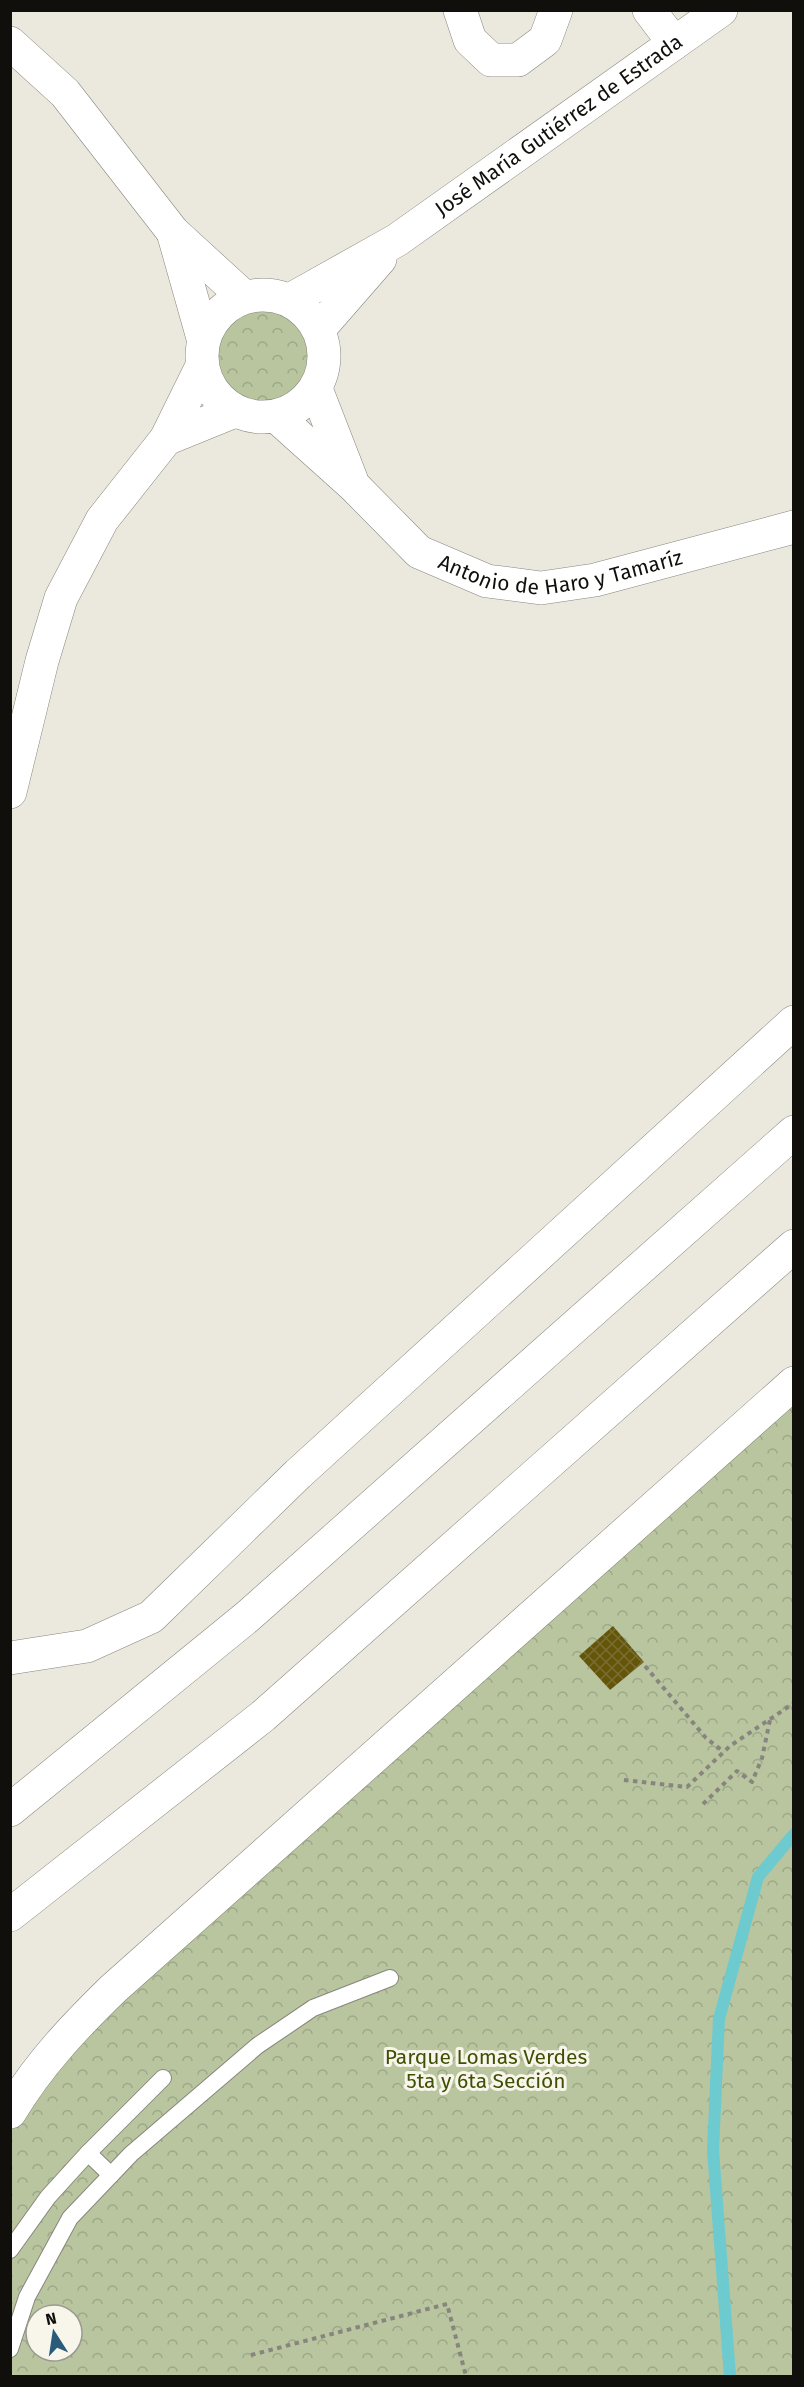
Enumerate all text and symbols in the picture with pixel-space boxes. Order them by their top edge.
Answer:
street label: José María Gutiérrez de Estrada [430,29,688,222]
street label: Antonio de Haro y Tamaríz [436,540,686,570]
text: Antonio de Haro y Tamaríz [434,544,685,601]
park label: Parque Lomas Verdes 5ta y 6ta Sección [385,2044,587,2094]
north arrow [24,2303,84,2363]
text: N [44,2308,58,2329]

